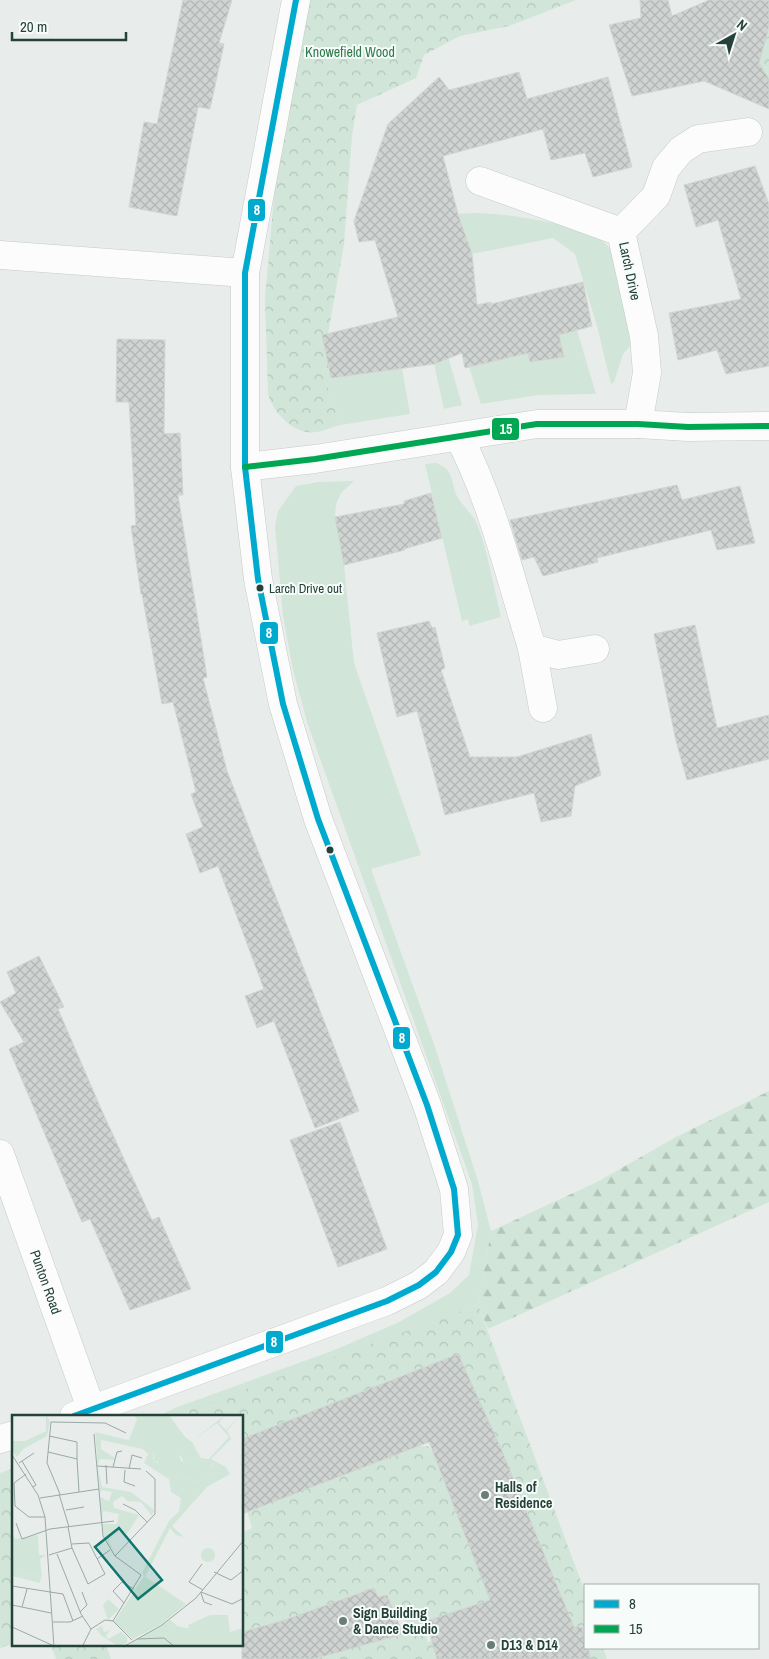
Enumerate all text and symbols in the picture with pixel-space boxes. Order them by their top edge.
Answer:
scale bar [12,10,126,42]
north arrow [709,10,759,60]
text: N [733,15,751,35]
text: 20 m [20,16,47,37]
park label: Knowefield Wood [305,43,395,61]
line badge: 8 [247,198,266,222]
text: 8 [254,201,260,219]
street label: Larch Drive [615,240,645,302]
line badge: 15 [491,417,520,441]
text: 15 [500,420,513,438]
place label: Larch Drive out [269,580,342,597]
marker: Larch Drive out [255,583,265,593]
line badge: 8 [259,621,279,645]
text: 8 [266,624,272,642]
unlabelled marker [325,845,335,855]
line badge: 8 [392,1026,411,1050]
text: 8 [399,1029,405,1047]
street label: Punton Road [26,1247,66,1317]
line badge: 8 [265,1330,284,1354]
text: 8 [271,1333,277,1351]
inset map [12,1415,244,1646]
place label: Halls of Residence [495,1478,552,1512]
marker: Halls of Residence [479,1489,491,1501]
legend [584,1584,759,1649]
text: 8 [629,1593,636,1614]
place label: Sign Building & Dance Studio [353,1604,438,1638]
marker: Sign Building & Dance Studio [337,1615,349,1627]
text: 15 [629,1618,643,1639]
place label: D13 & D14 [501,1636,558,1654]
marker: D13 & D14 [485,1639,497,1651]

